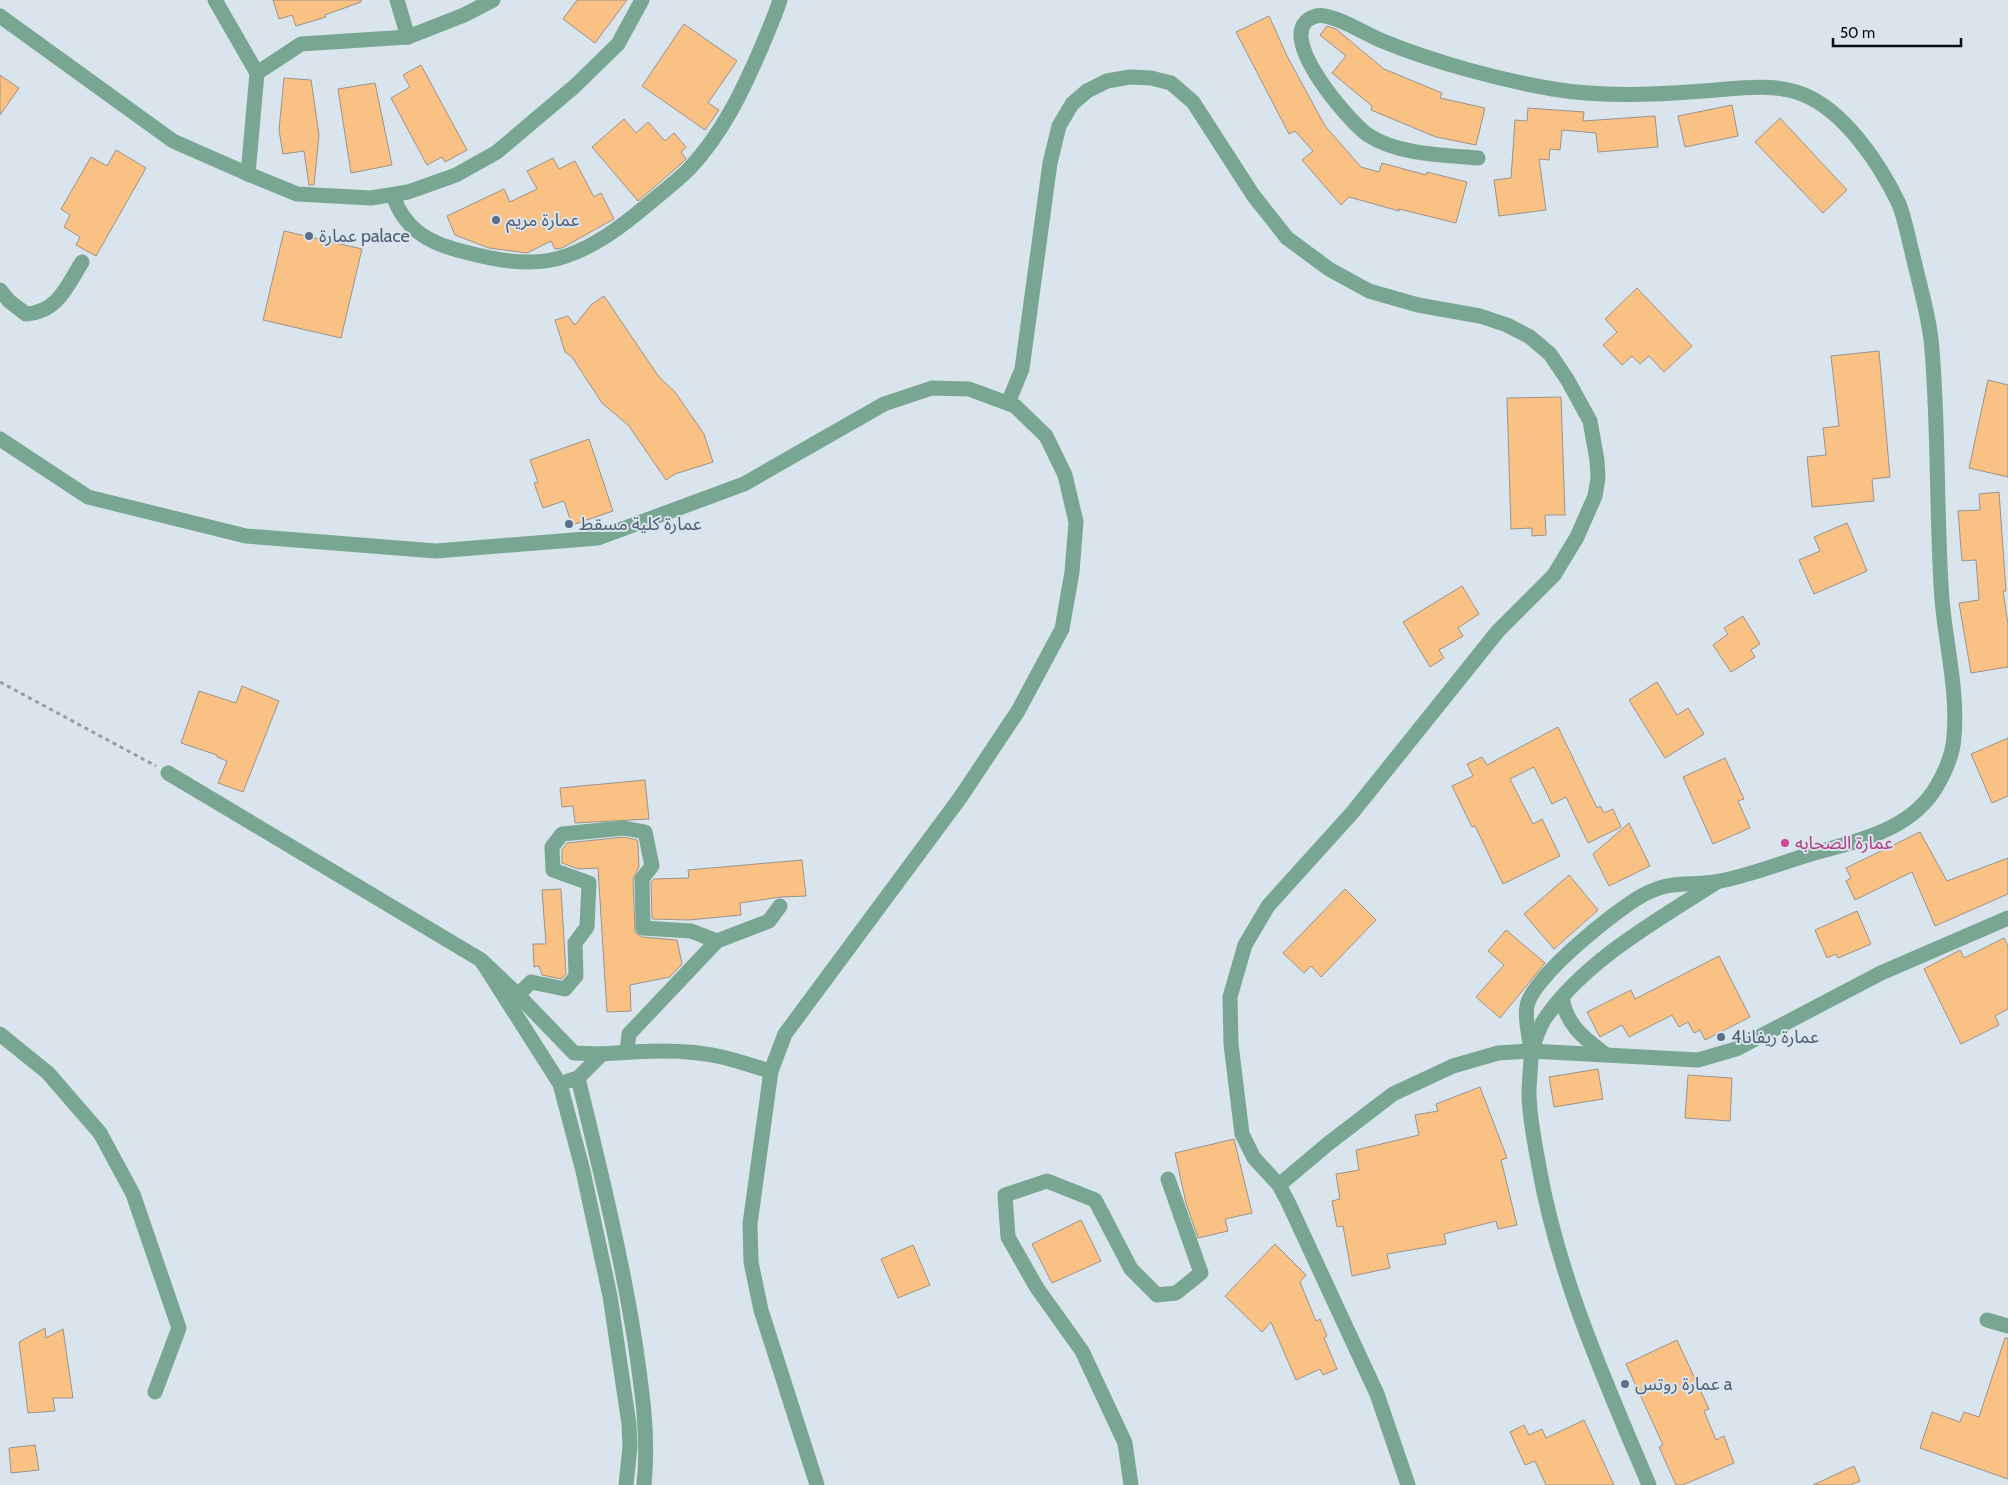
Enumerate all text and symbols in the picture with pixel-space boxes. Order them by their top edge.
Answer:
scale bar [1833,15,1960,47]
text: 50 m [1840,24,1875,42]
place label: عمارة مريم [506,209,579,233]
marker: عمارة مريم [490,214,502,226]
place label: عمارة palace [319,225,410,247]
marker: عمارة palace [303,230,315,242]
place label: عمارة كلية مسقط [579,513,702,535]
marker: عمارة كلية مسقط [563,518,575,530]
place label: عمارة الصحابه [1795,832,1893,854]
marker: عمارة الصحابه [1779,837,1791,849]
place label: عمارة ريفانا4 [1731,1026,1819,1048]
marker: عمارة ريفانا4 [1715,1031,1727,1043]
place label: عمارة روتس a [1635,1373,1733,1395]
marker: عمارة روتس a [1619,1378,1631,1390]

